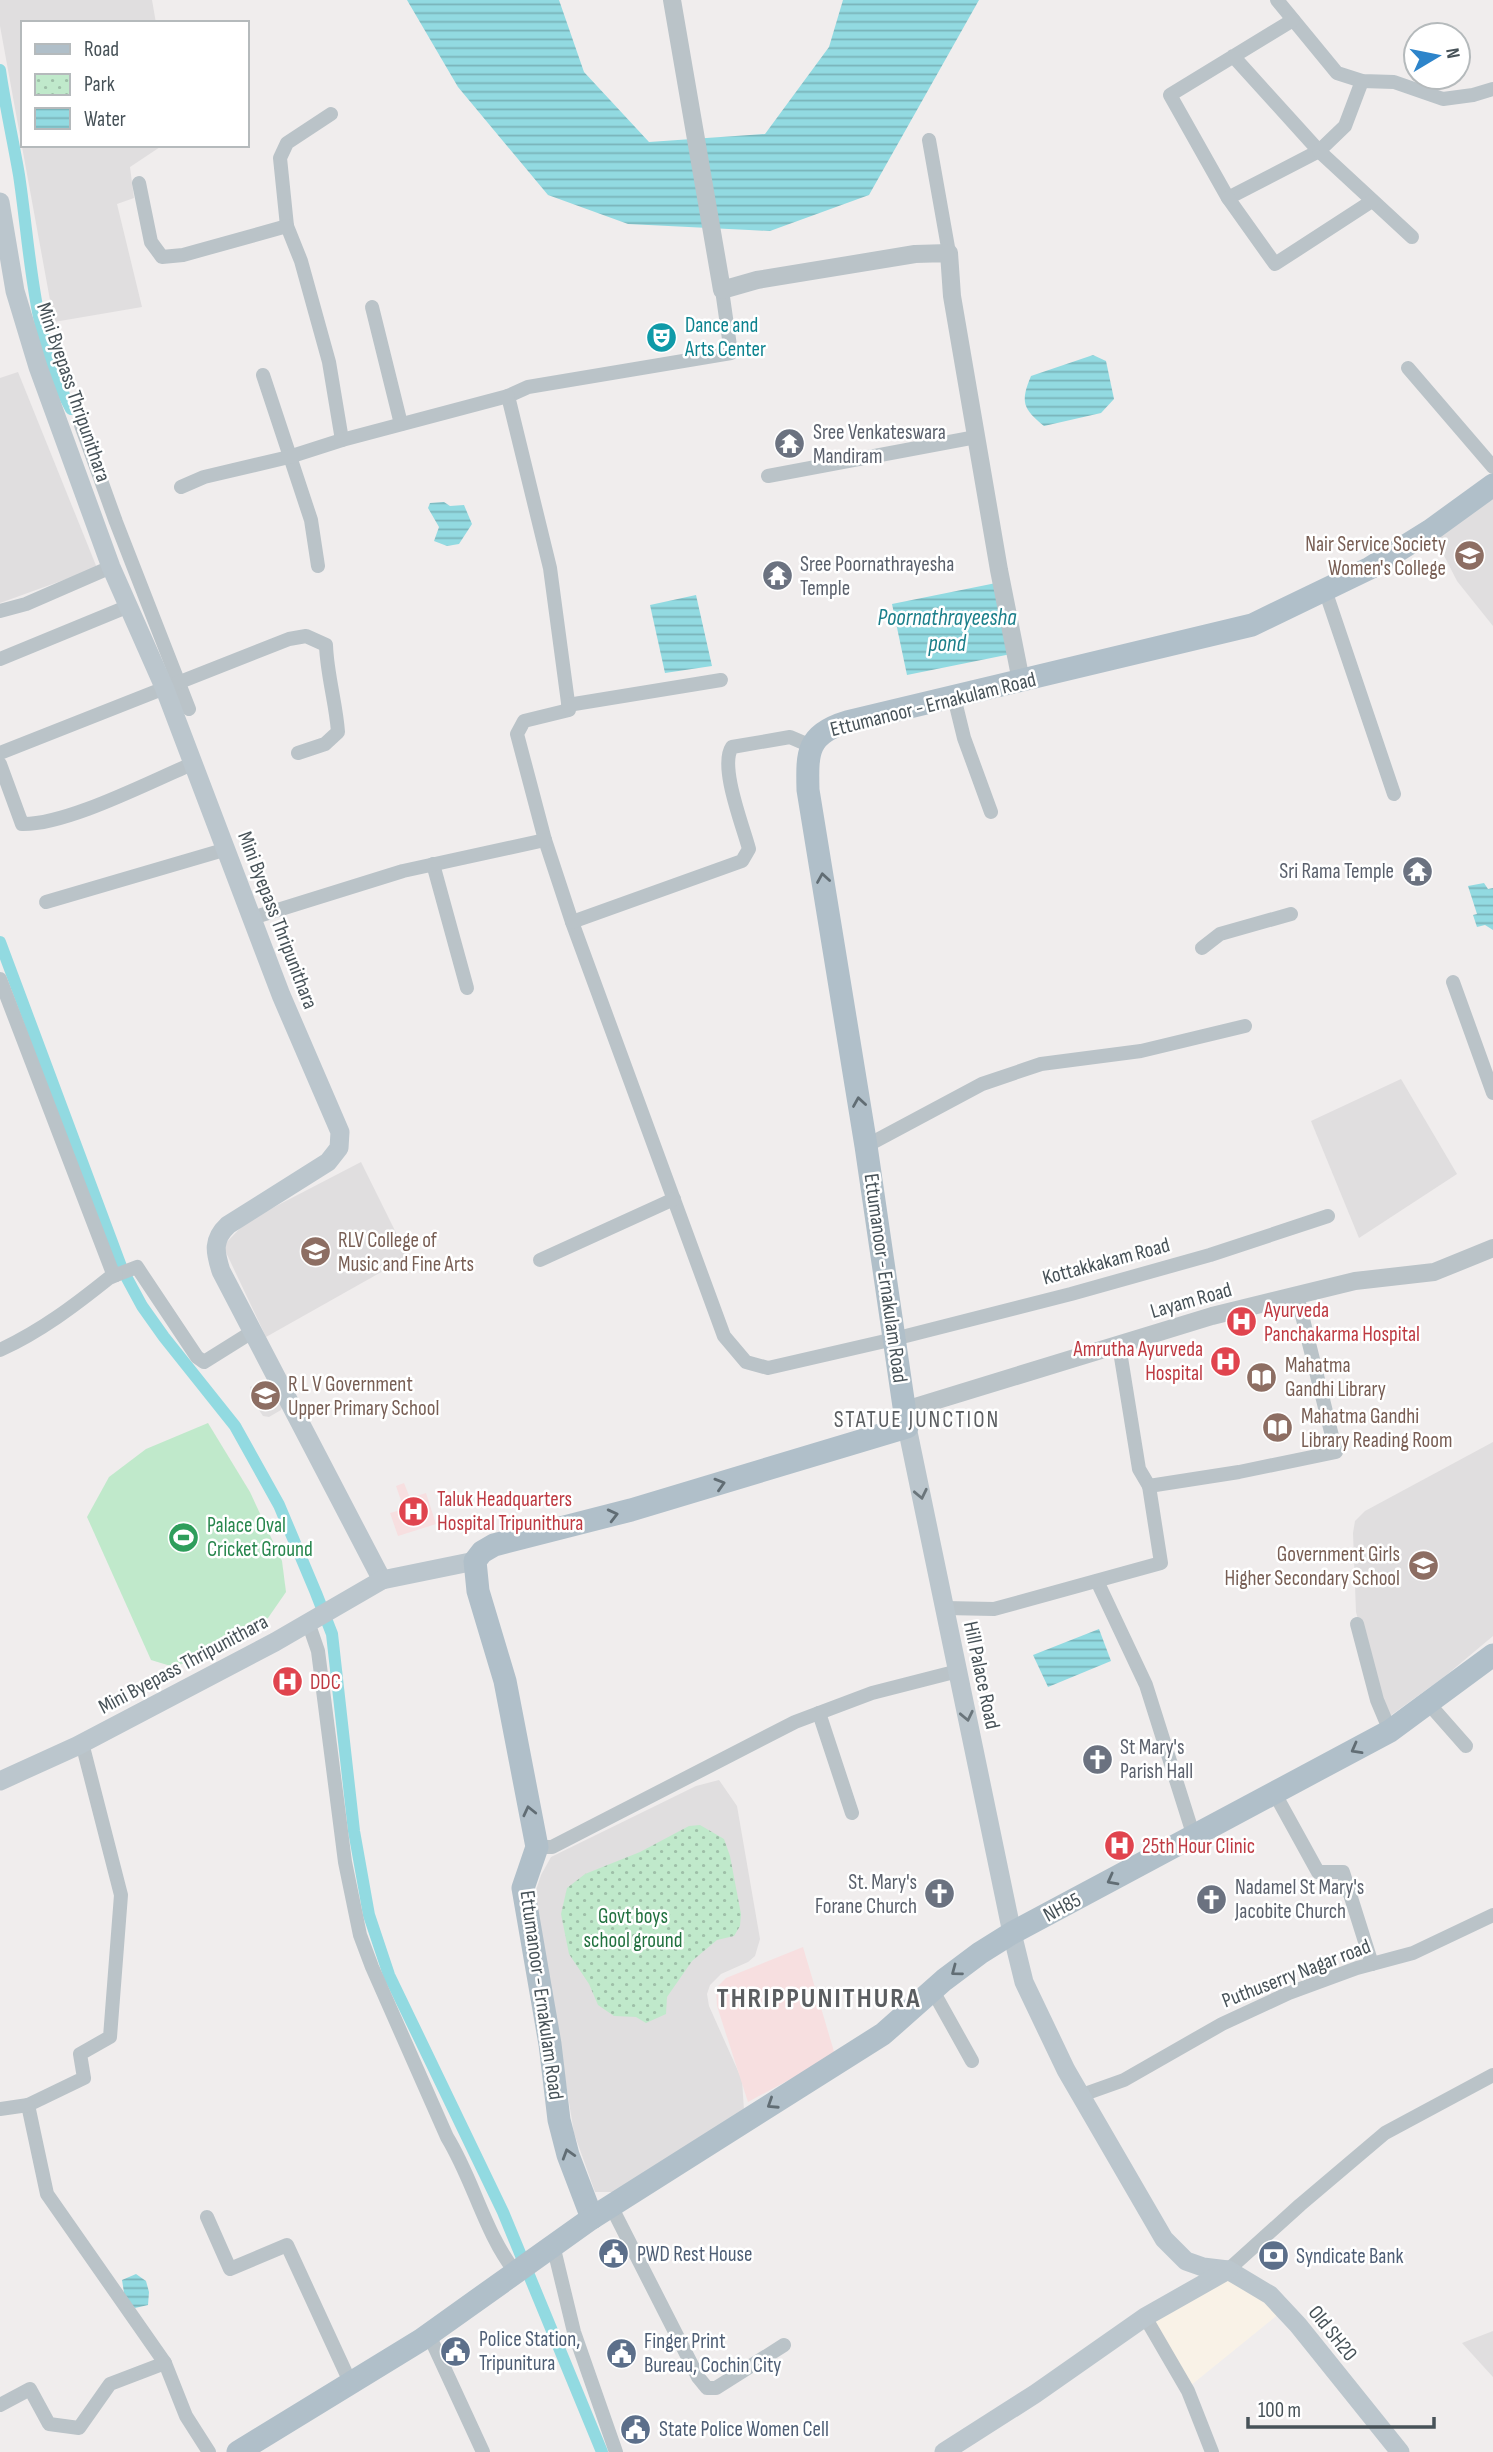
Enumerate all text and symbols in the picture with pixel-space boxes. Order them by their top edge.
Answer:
legend [21,21,248,147]
north arrow [1402,21,1472,91]
text: Road [84,37,119,62]
text: N [1440,46,1464,60]
text: Park [84,72,115,97]
text: Water [84,107,126,132]
street label: Mini Byepass Thripunithara [31,299,116,485]
place label: Dance and Arts Center [684,313,766,362]
theatre icon: Dance and Arts Center [645,320,679,354]
place label: Sree Venkateswara Mandiram [813,420,946,469]
temple icon: Sree Venkateswara Mandiram [773,427,807,461]
place label: Nair Service Society Women's College [1305,532,1446,581]
school or university icon: Nair Service Society Women's College [1452,539,1486,573]
place label: Sree Poornathrayesha Temple [800,552,954,601]
temple icon: Sree Poornathrayesha Temple [760,559,794,593]
water label: Poornathrayeesha pond [878,604,1017,658]
street label: Ettumanoor - Ernakulam Road [828,667,1039,742]
street label: Mini Byepass Thripunithara [232,828,323,1012]
temple icon: Sri Rama Temple [1400,854,1434,888]
place label: Sri Rama Temple [1279,859,1394,884]
one-way arrow [816,872,831,884]
one-way arrow [852,1096,867,1108]
street label: Ettumanoor - Ernakulam Road [858,1172,913,1384]
place label: RLV College of Music and Fine Arts [338,1228,474,1277]
street label: Kottakkakam Road [1040,1232,1172,1290]
school or university icon: RLV College of Music and Fine Arts [298,1235,332,1269]
street label: Layam Road [1148,1277,1235,1324]
place label: Ayurveda Panchakarma Hospital [1263,1298,1420,1347]
hospital icon: Ayurveda Panchakarma Hospital [1224,1305,1258,1339]
place label: Amrutha Ayurveda Hospital [1072,1337,1203,1386]
hospital icon: Amrutha Ayurveda Hospital [1209,1344,1243,1378]
place label: Mahatma Gandhi Library [1285,1353,1386,1402]
library icon: Mahatma Gandhi Library [1245,1360,1279,1394]
place label: R L V Government Upper Primary School [288,1372,439,1421]
school or university icon: R L V Government Upper Primary School [248,1379,282,1413]
place label: Mahatma Gandhi Library Reading Room [1301,1404,1453,1453]
district label: STATUE JUNCTION [834,1406,1000,1434]
library icon: Mahatma Gandhi Library Reading Room [1261,1411,1295,1445]
one-way arrow [713,1477,725,1492]
place label: Taluk Headquarters Hospital Tripunithura [437,1487,583,1536]
one-way arrow [913,1488,928,1500]
hospital icon: Taluk Headquarters Hospital Tripunithura [397,1494,431,1528]
one-way arrow [607,1509,619,1523]
place label: Palace Oval Cricket Ground [207,1513,313,1562]
sports icon: Palace Oval Cricket Ground [167,1520,201,1554]
place label: Government Girls Higher Secondary School [1225,1542,1400,1591]
school or university icon: Government Girls Higher Secondary School [1406,1549,1440,1583]
street label: Mini Byepass Thripunithara [94,1609,272,1720]
street label: Hill Palace Road [958,1619,1005,1731]
hospital icon: DDC [270,1665,304,1699]
place label: DDC [310,1670,341,1695]
one-way arrow [959,1710,974,1722]
place label: St Mary's Parish Hall [1120,1735,1193,1784]
one-way arrow [1351,1741,1363,1754]
church icon: St Mary's Parish Hall [1080,1742,1114,1776]
one-way arrow [523,1805,538,1817]
hospital icon: 25th Hour Clinic [1102,1829,1136,1863]
place label: 25th Hour Clinic [1142,1834,1255,1859]
place label: St. Mary's Forane Church [815,1870,917,1919]
one-way arrow [1107,1872,1120,1885]
place label: Nadamel St Mary's Jacobite Church [1234,1875,1364,1924]
church icon: St. Mary's Forane Church [923,1877,957,1911]
church icon: Nadamel St Mary's Jacobite Church [1195,1882,1229,1916]
street label: NH85 [1039,1887,1085,1928]
street label: Ettumanoor - Ernakulam Road [514,1889,569,2101]
park label: Govt boys school ground [584,1904,682,1953]
street label: Puthuserry Nagar road [1218,1934,1374,2013]
one-way arrow [951,1963,964,1976]
district label: THRIPPUNITHURA [716,1982,922,2015]
one-way arrow [767,2096,780,2109]
one-way arrow [562,2148,577,2160]
public building icon: PWD Rest House [597,2237,631,2271]
bank icon: Syndicate Bank [1256,2239,1290,2273]
place label: PWD Rest House [637,2242,753,2267]
place label: Syndicate Bank [1296,2244,1403,2269]
street label: Old SH20 [1303,2301,1362,2366]
place label: Police Station, Tripunitura [479,2327,580,2376]
place label: Finger Print Bureau, Cochin City [644,2329,781,2378]
public building icon: Police Station, Tripunitura [439,2334,473,2368]
public building icon: Finger Print Bureau, Cochin City [604,2336,638,2370]
scale bar [1248,2386,1434,2430]
text: 100 m [1258,2398,1301,2423]
public building icon: State Police Women Cell [619,2412,653,2446]
place label: State Police Women Cell [659,2417,829,2442]

